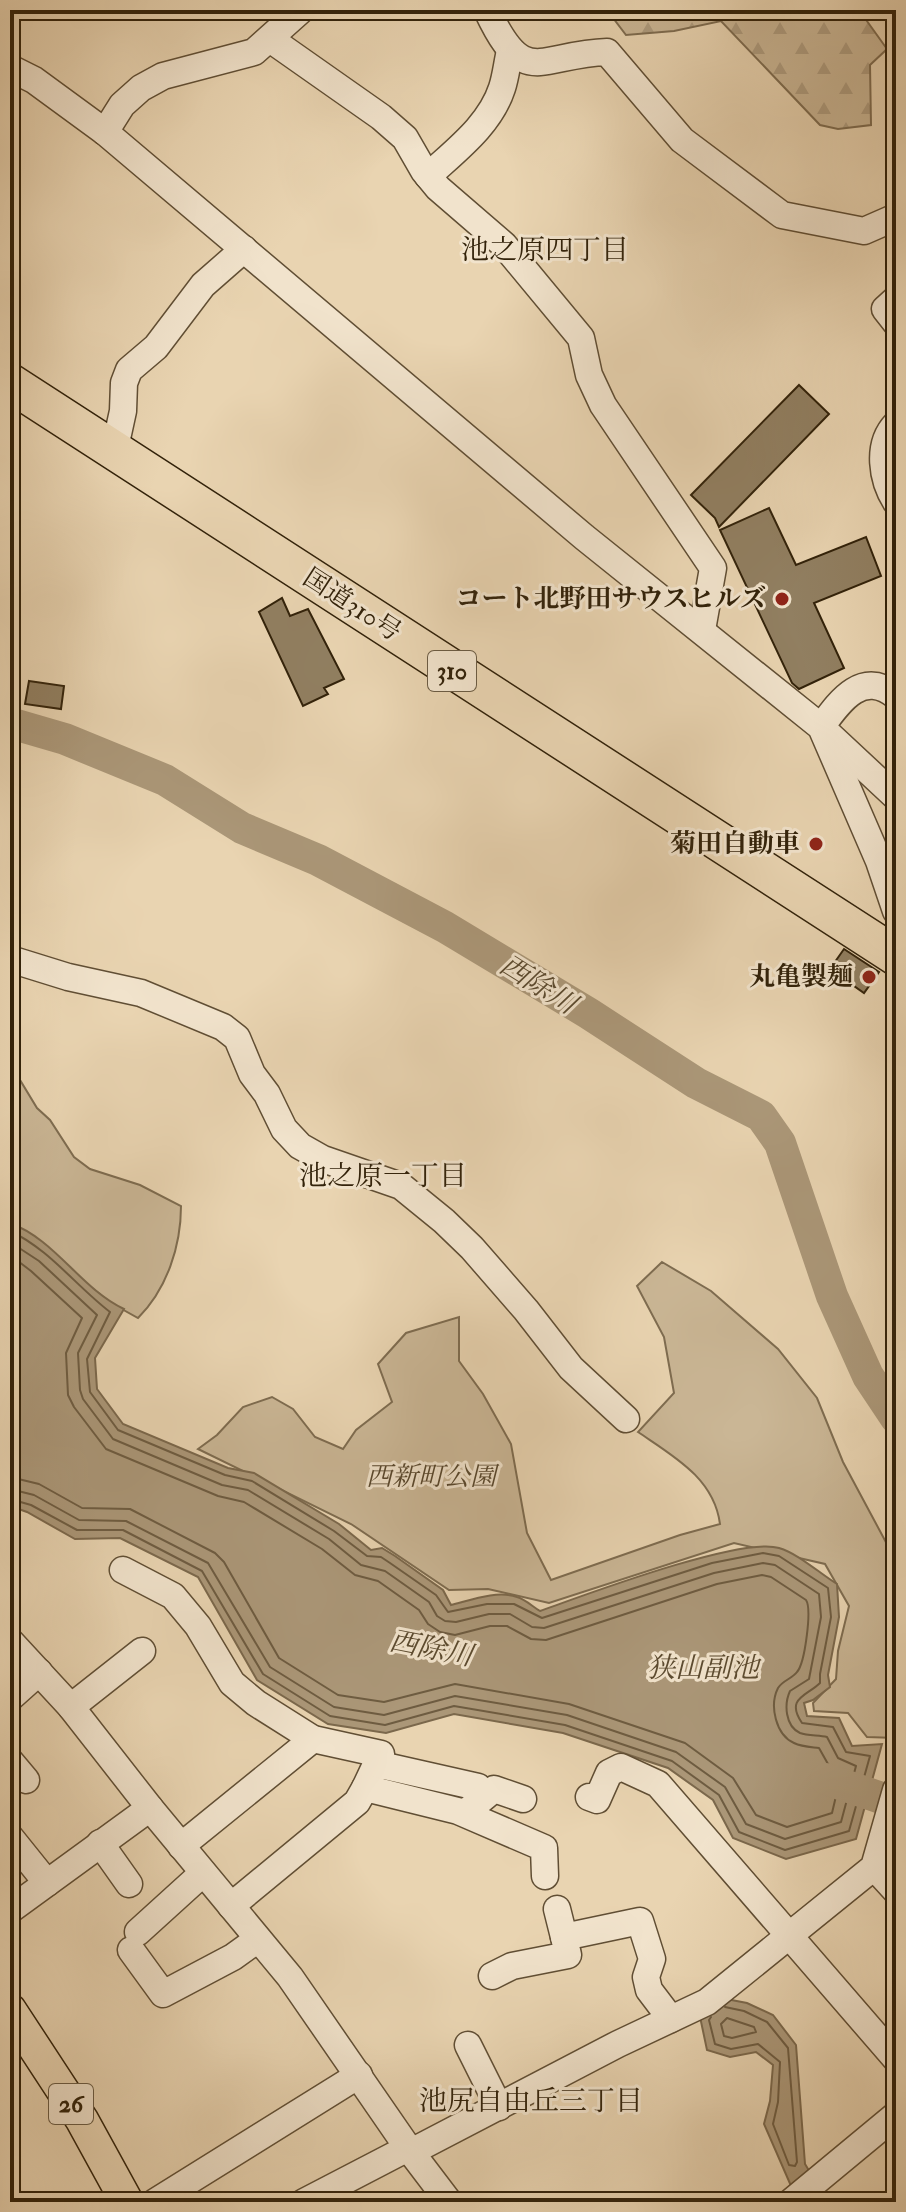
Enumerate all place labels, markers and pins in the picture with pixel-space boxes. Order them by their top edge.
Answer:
place label: コート北野田サウスヒルズ [456,583,766,615]
marker: コート北野田サウスヒルズ [773,590,791,608]
place label: 菊田自動車 [670,828,800,860]
marker: 菊田自動車 [807,835,825,853]
place label: 丸亀製麺 [749,961,853,993]
marker: 丸亀製麺 [860,968,878,986]

